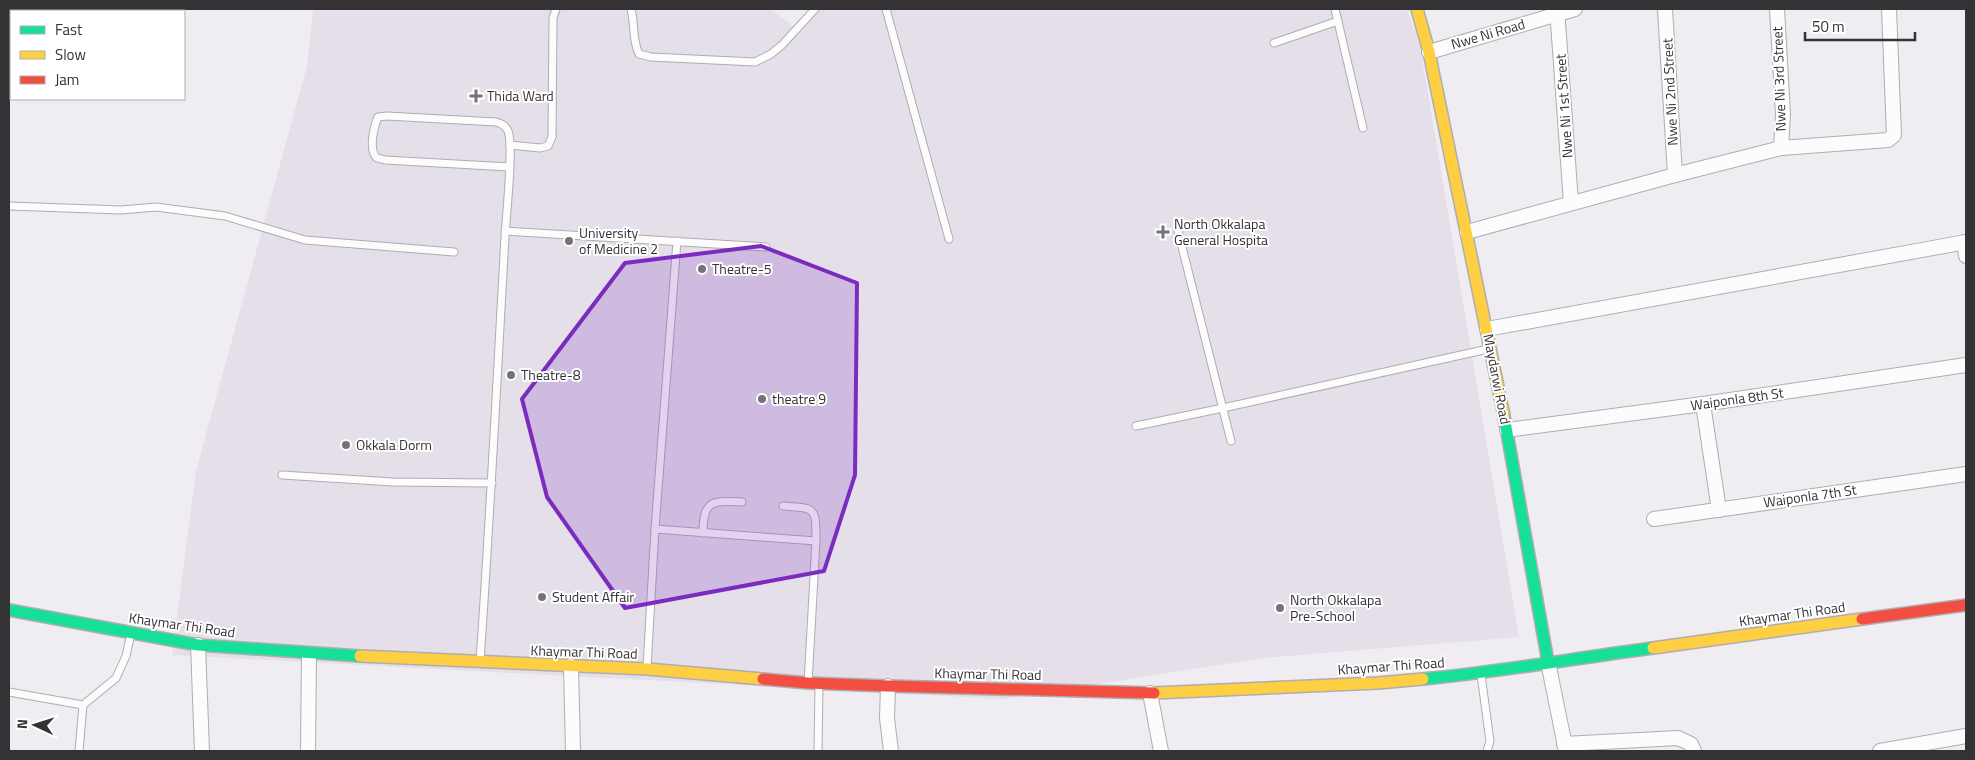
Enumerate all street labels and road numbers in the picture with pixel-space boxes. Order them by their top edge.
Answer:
street label: Nwe Ni Road [1448,13,1527,54]
street label: Nwe Ni 3rd Street [1766,26,1791,132]
street label: Nwe Ni 2nd Street [1656,38,1683,146]
street label: Nwe Ni 1st Street [1549,53,1578,159]
street label: Maydarwi Road [1478,332,1517,426]
street label: Waiponla 8th St [1689,382,1785,415]
street label: Waiponla 7th St [1762,479,1858,512]
street label: Khaymar Thi Road [1737,596,1846,631]
street label: Khaymar Thi Road [128,607,237,642]
street label: Khaymar Thi Road [530,639,638,664]
street label: Khaymar Thi Road [1337,651,1445,680]
street label: Khaymar Thi Road [934,662,1042,685]

